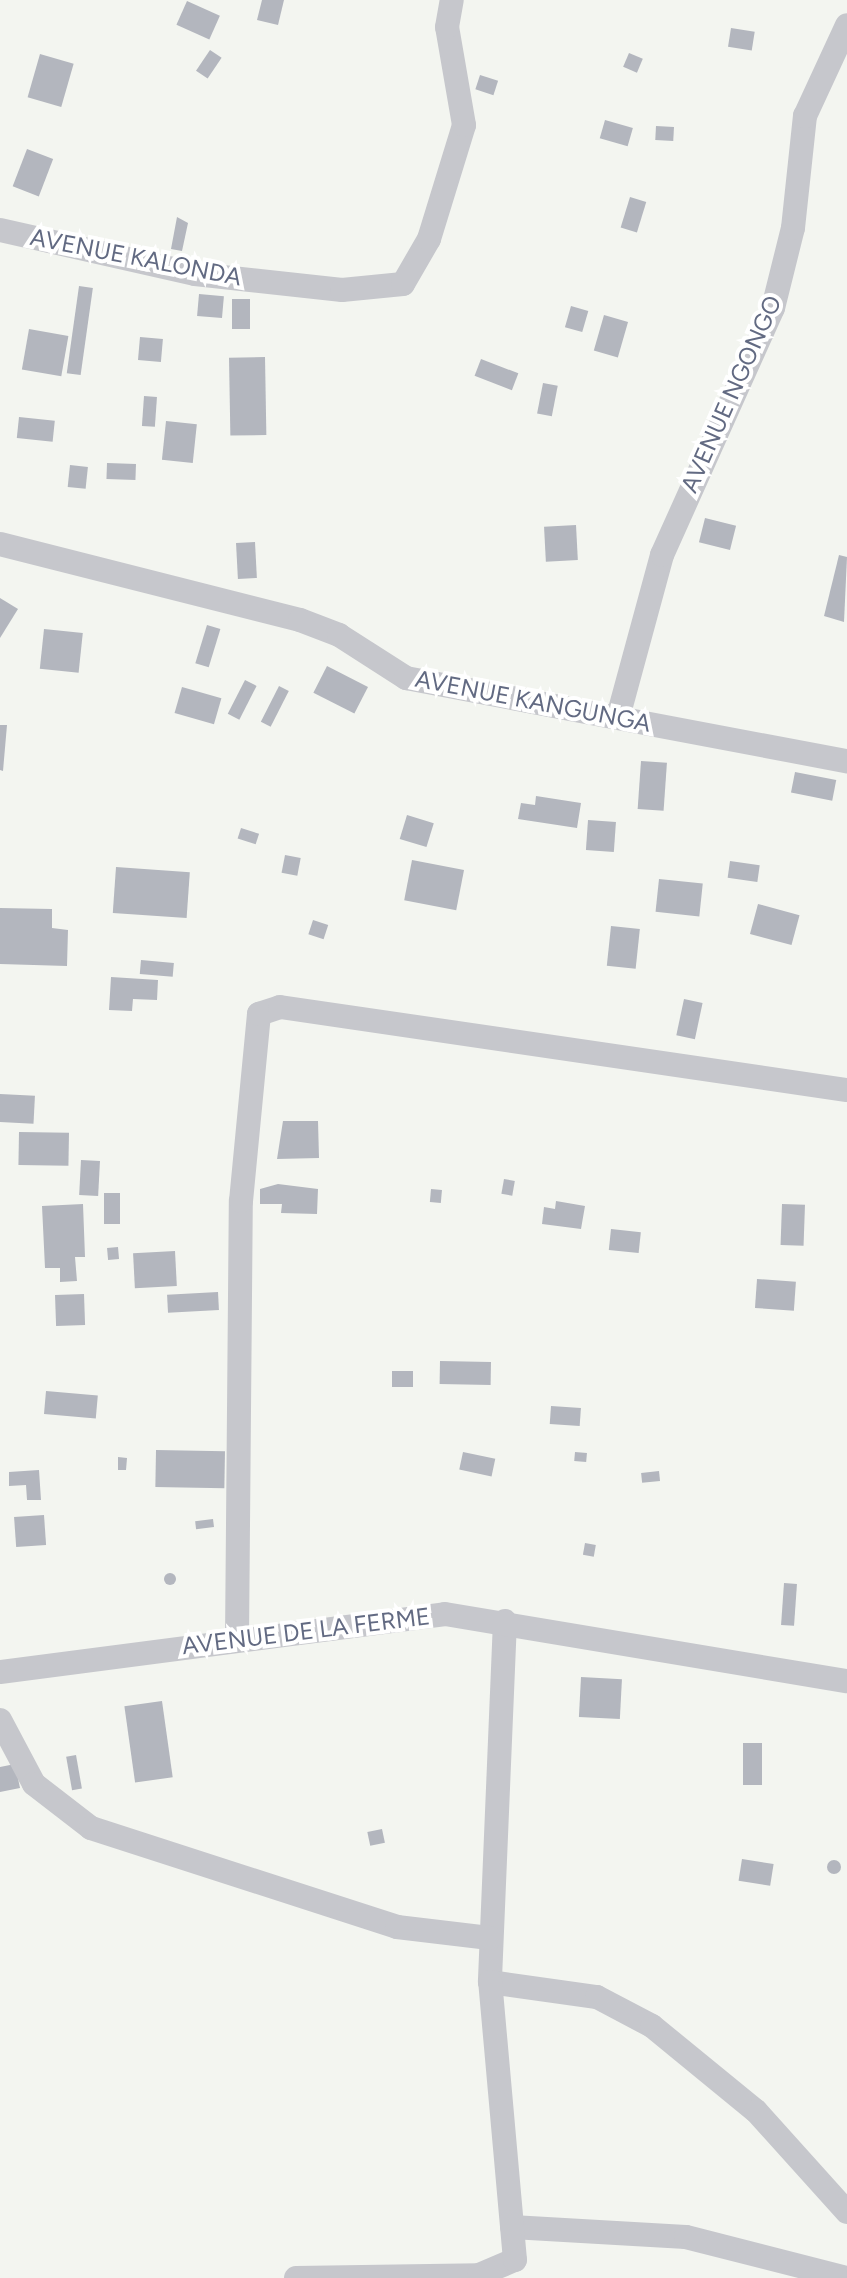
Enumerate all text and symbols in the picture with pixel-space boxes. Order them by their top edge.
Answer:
street label: AVENUE KALONDA [28,222,244,292]
street label: AVENUE NGONGO [675,291,787,497]
street label: AVENUE KANGUNGA [413,664,653,738]
street label: AVENUE DE LA FERME [180,1601,432,1661]

